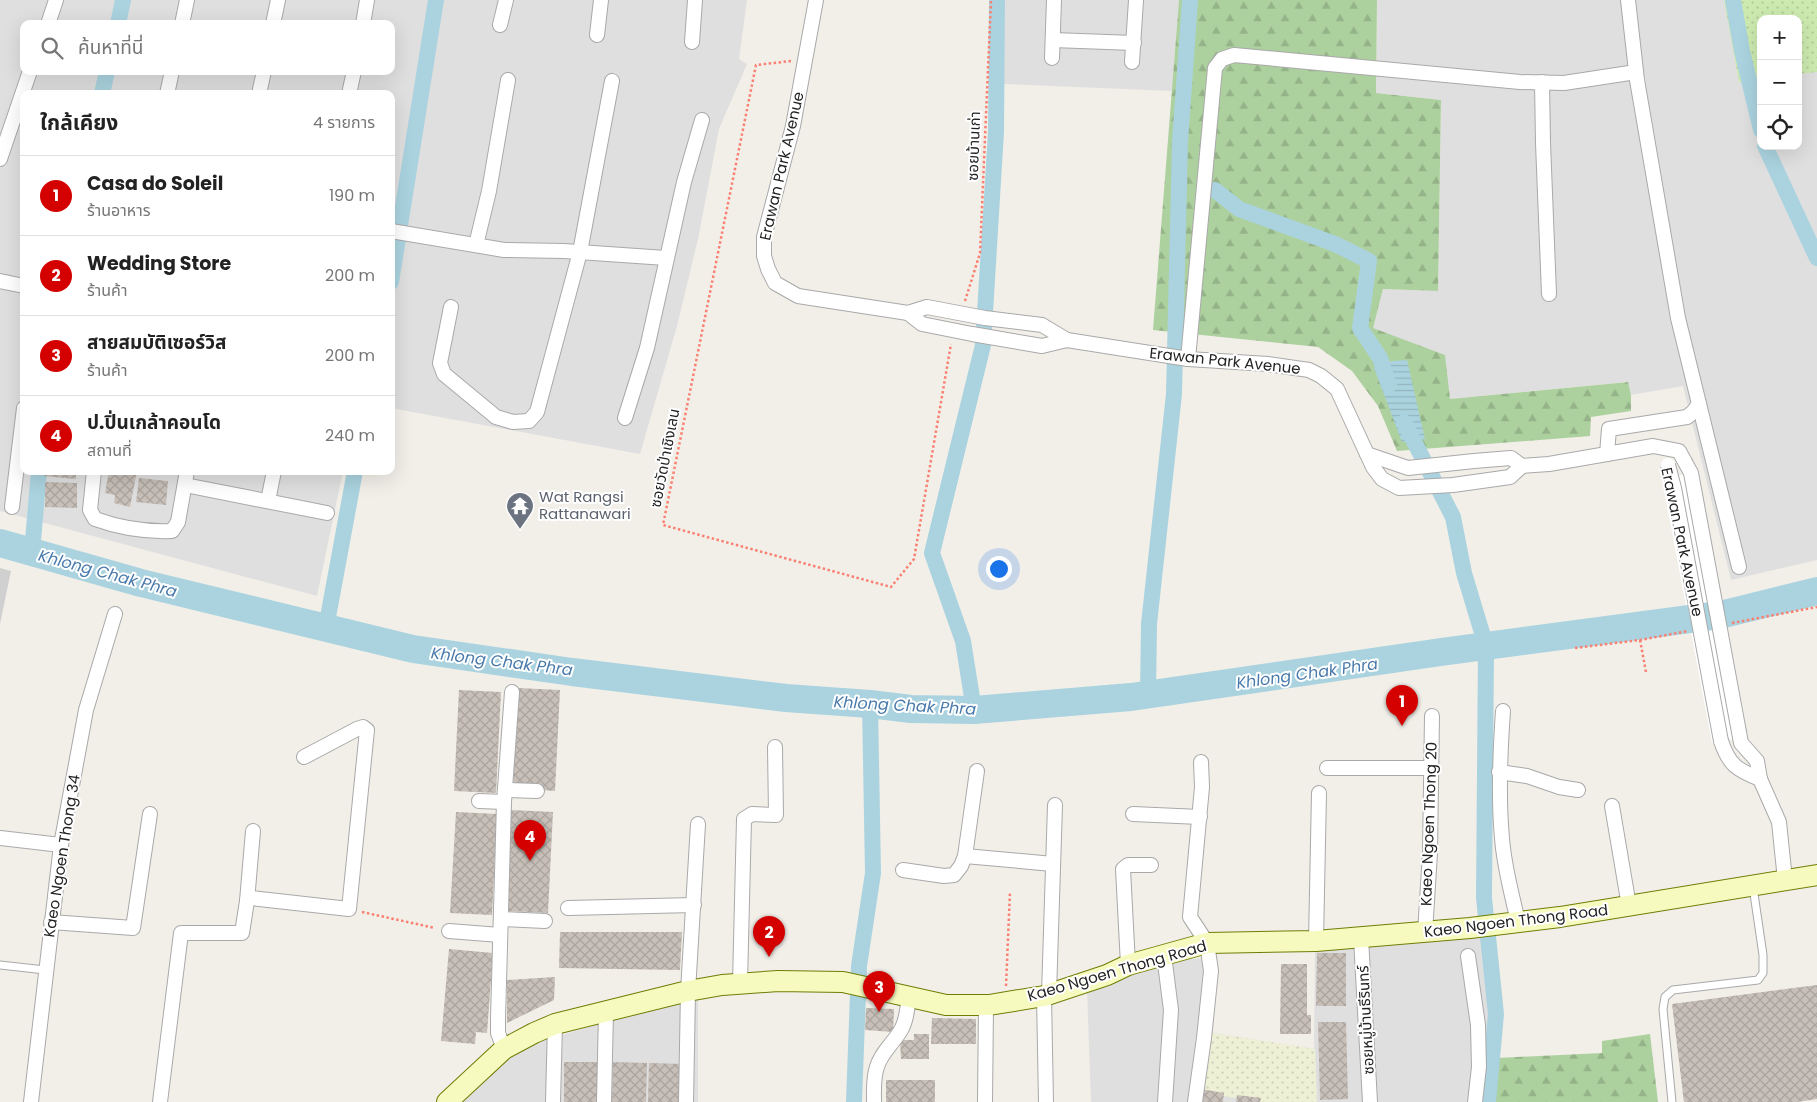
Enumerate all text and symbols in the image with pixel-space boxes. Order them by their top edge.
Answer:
map controls [1757,15,1802,150]
button: + [1757,15,1802,60]
search box [20,20,395,75]
icon: search [38,34,66,62]
text: ค้นหาที่นี่ [78,34,143,61]
button: − [1757,60,1802,105]
street label: Erawan Park Avenue [754,89,809,242]
button: locate [1757,105,1802,150]
text: ใกล้เคียง [40,108,118,137]
text: 4 รายการ [313,111,375,134]
street label: ซอยบ้านเก่า [962,111,985,181]
text: Casa do Soleil [87,170,223,197]
text: 1 [53,184,59,207]
text: 190 m [329,184,375,207]
text: ร้านอาหาร [87,199,151,222]
text: Wedding Store [87,250,231,277]
text: 2 [51,264,61,287]
text: 200 m [325,264,375,287]
text: ร้านค้า [87,279,127,302]
text: สายสมบัติเซอร์วิส [87,329,226,356]
street label: Erawan Park Avenue [1148,342,1302,379]
text: 3 [51,344,61,367]
text: 200 m [325,344,375,367]
text: ร้านค้า [87,359,127,382]
street label: ซอยวัดป่าเชิงเลน [645,407,684,509]
text: ป.ปิ่นเกล้าคอนโด [87,409,221,436]
text: 4 [51,424,61,447]
text: 240 m [325,424,375,447]
text: สถานที่ [87,439,132,462]
street label: Erawan Park Avenue [1656,465,1709,618]
place label: Wat Rangsi Rattanawari [539,486,631,524]
temple icon: Wat Rangsi Rattanawari [505,491,535,530]
water label: Khlong Chak Phra [36,544,180,603]
your location [986,556,1012,582]
water label: Khlong Chak Phra [430,641,574,682]
water label: Khlong Chak Phra [1235,652,1379,695]
pin: 1 [1386,685,1418,726]
water label: Khlong Chak Phra [833,690,977,721]
street label: Kaeo Ngoen Thong 20 [1415,742,1442,906]
street label: Kaeo Ngoen Thong 34 [38,773,85,939]
pin: 4 [514,820,546,861]
street label: Kaeo Ngoen Thong Road [1423,899,1609,942]
pin: 2 [753,916,785,957]
street label: Kaeo Ngoen Thong Road [1025,935,1209,1006]
street label: ซอยหมู่บ้านธีรินทร์ [1352,964,1379,1075]
pin: 3 [863,971,895,1012]

